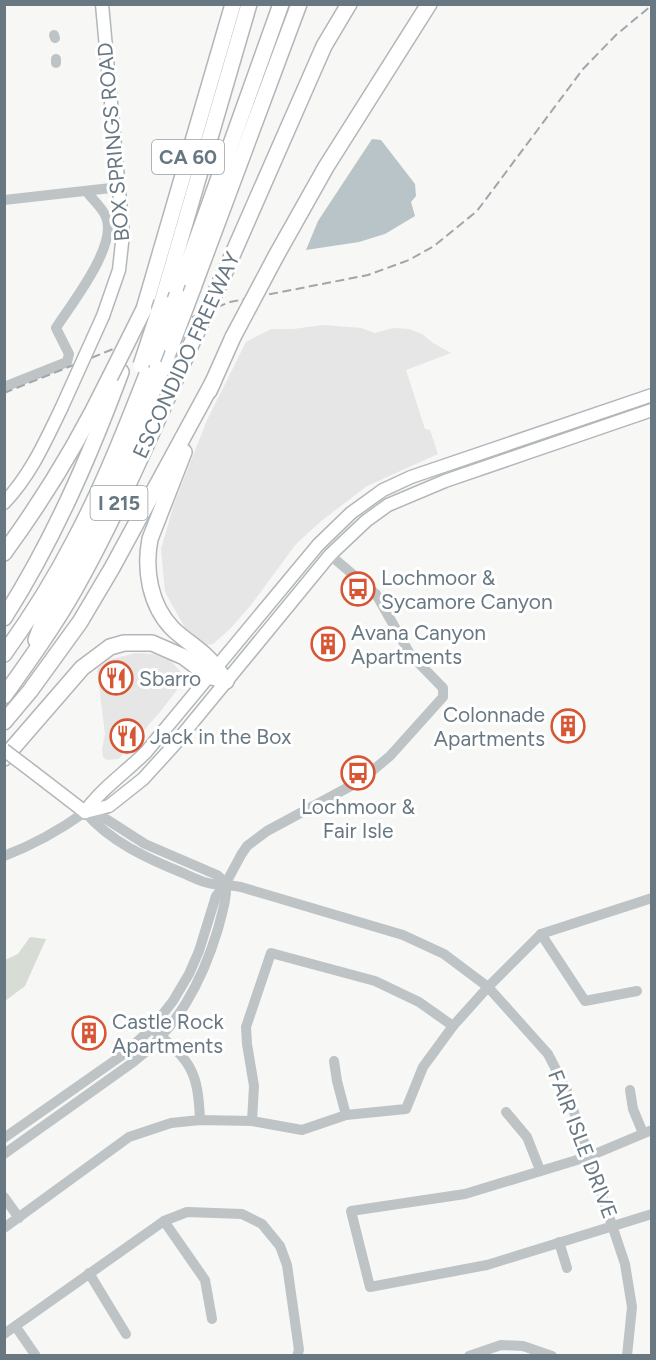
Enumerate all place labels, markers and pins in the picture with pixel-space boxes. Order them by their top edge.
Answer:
place label: Lochmoor & Sycamore Canyon [381,565,553,614]
bus stop icon: Lochmoor & Sycamore Canyon [340,571,376,607]
place label: Avana Canyon Apartments [351,620,486,669]
building icon: Avana Canyon Apartments [310,626,346,662]
restaurant icon: Sbarro [98,660,134,696]
place label: Sbarro [139,666,201,691]
place label: Colonnade Apartments [434,702,545,751]
building icon: Colonnade Apartments [550,708,586,744]
restaurant icon: Jack in the Box [109,718,145,754]
place label: Jack in the Box [150,724,291,749]
bus stop icon: Lochmoor & Fair Isle [340,755,376,791]
place label: Lochmoor & Fair Isle [301,794,416,843]
place label: Castle Rock Apartments [112,1009,225,1058]
building icon: Castle Rock Apartments [71,1015,107,1051]

